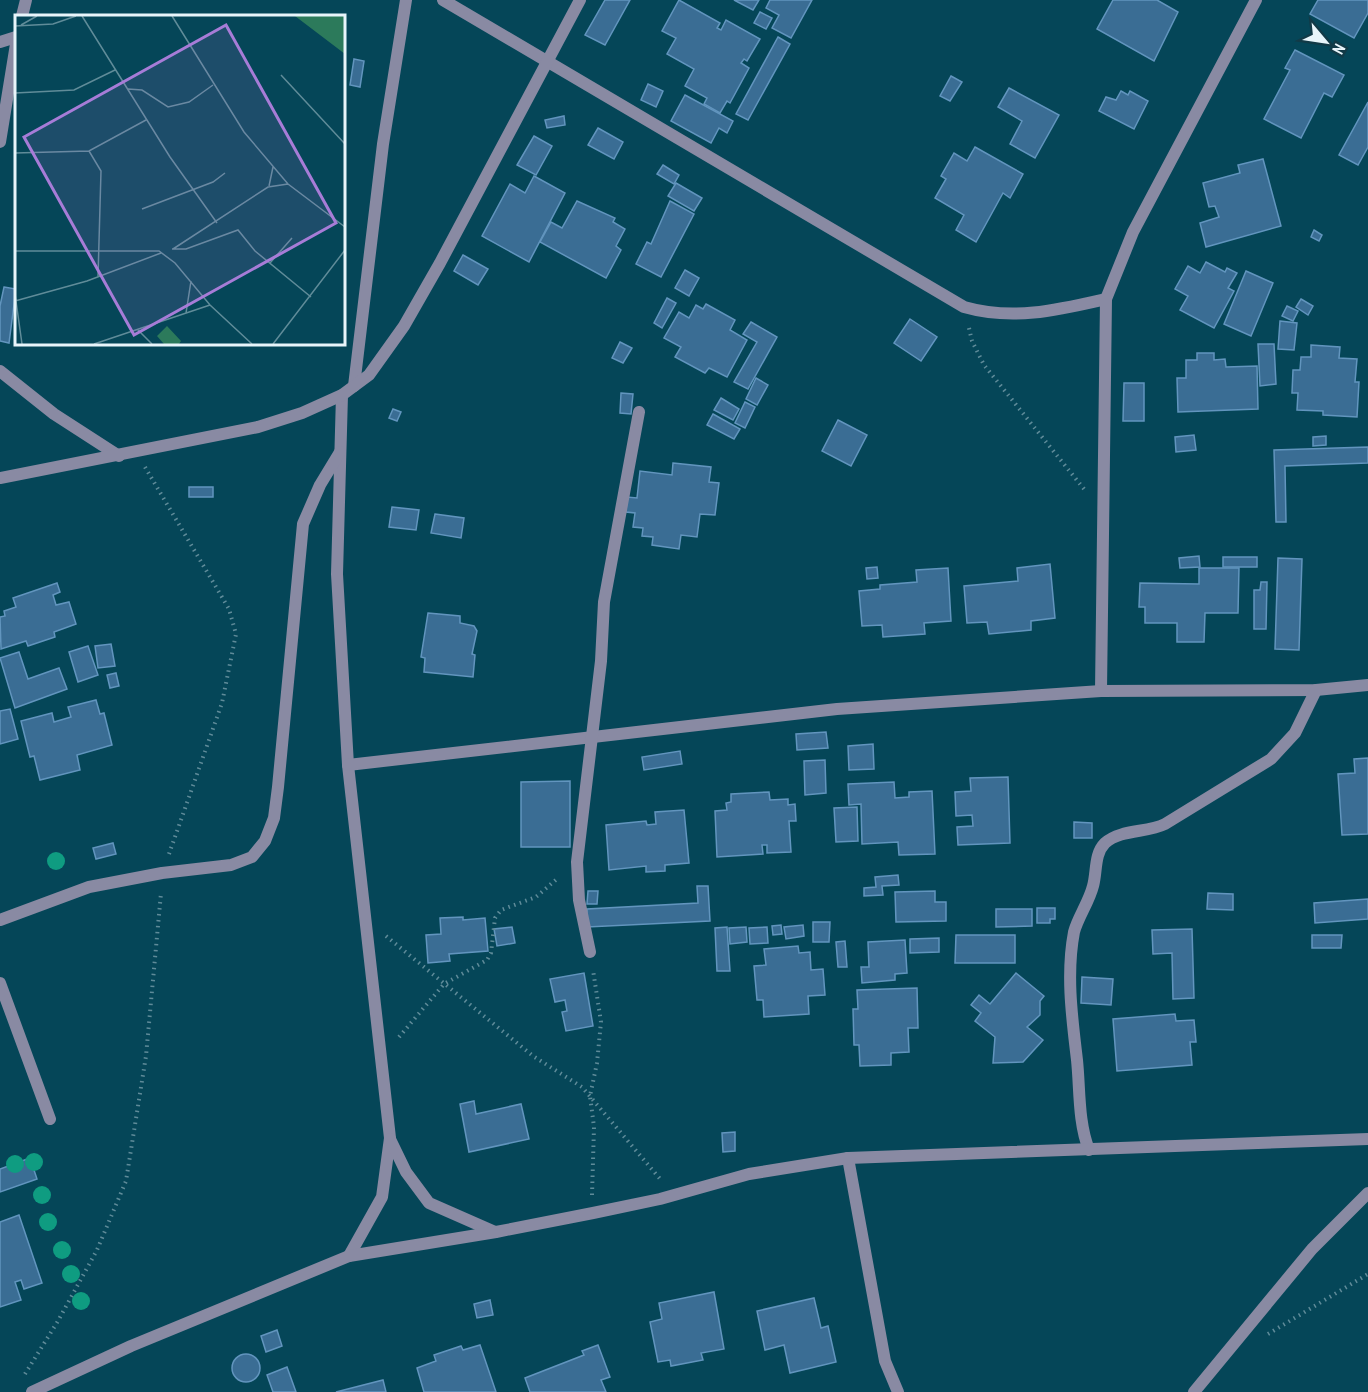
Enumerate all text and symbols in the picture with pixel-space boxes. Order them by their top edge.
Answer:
north arrow [1296,12,1356,72]
inset map [15,15,345,345]
text: N [1328,41,1350,58]

